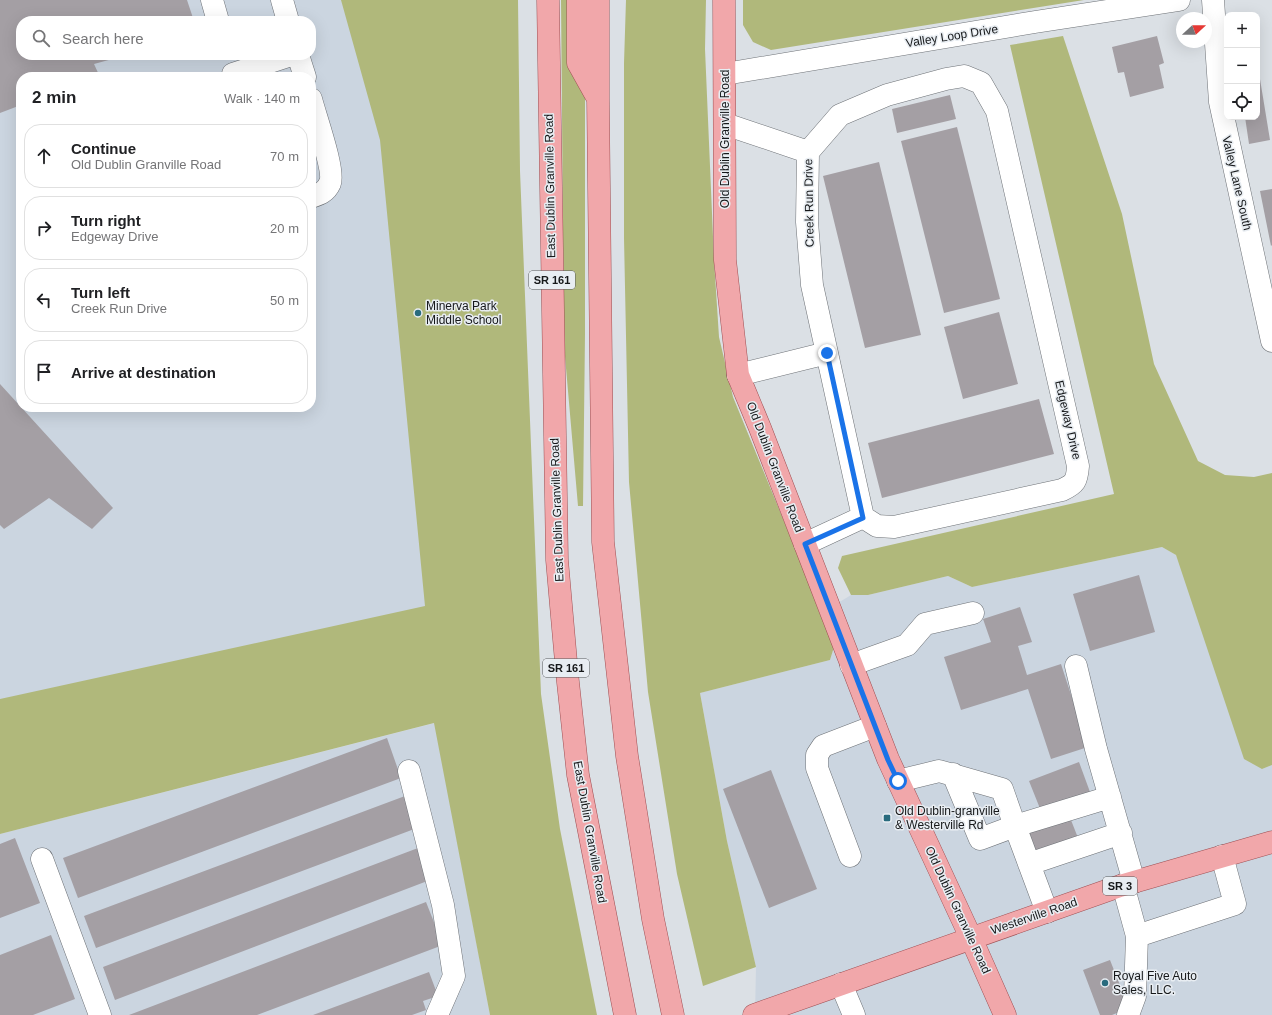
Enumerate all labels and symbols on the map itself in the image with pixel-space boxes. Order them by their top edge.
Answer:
north arrow [1176,12,1212,48]
street label: Valley Loop Drive [905,22,999,50]
street label: Old Dublin Granville Road [718,70,732,208]
street label: East Dublin Granville Road [542,114,558,258]
street label: Valley Lane South [1219,134,1255,232]
street label: Creek Run Drive [801,158,817,247]
road number: SR 161 [529,271,575,289]
place label: Minerva Park Middle School [426,299,501,327]
marker: Minerva Park Middle School [413,308,423,318]
route end [818,344,836,362]
street label: Edgeway Drive [1052,379,1084,461]
street label: Old Dublin Granville Road [744,400,806,534]
street label: East Dublin Granville Road [547,438,567,582]
road number: SR 161 [543,659,589,677]
street label: East Dublin Granville Road [571,760,609,904]
route start [889,772,907,790]
place label: Old Dublin-granville & Westerville Rd [895,804,1000,832]
marker: Old Dublin-granville & Westerville Rd [882,813,892,823]
street label: Old Dublin Granville Road [922,844,994,976]
road number: SR 3 [1103,877,1137,895]
street label: Westerville Road [989,895,1079,937]
place label: Royal Five Auto Sales, LLC. [1113,969,1197,997]
marker: Royal Five Auto Sales, LLC. [1100,978,1110,988]

